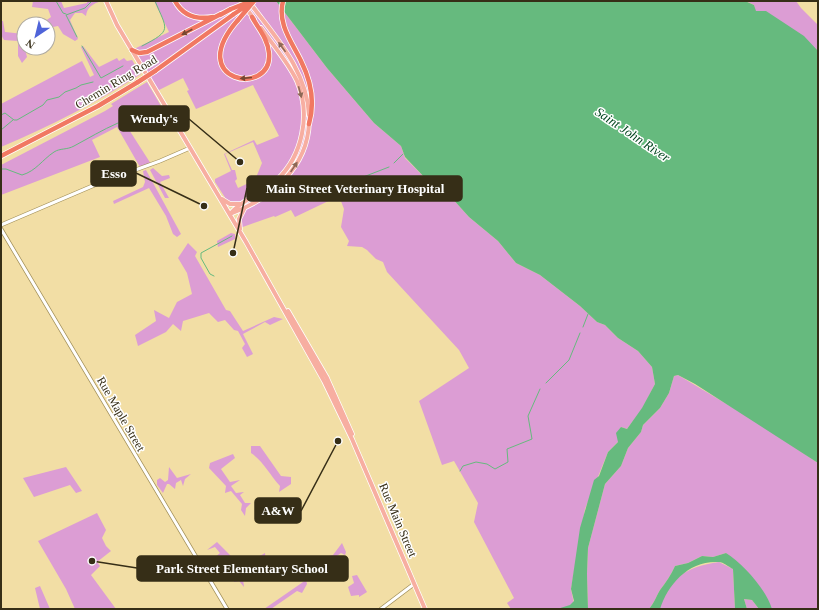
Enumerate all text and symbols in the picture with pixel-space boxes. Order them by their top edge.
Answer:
north arrow [16,16,56,56]
one-way arrow [181,29,192,35]
text: N [24,37,37,51]
one-way arrow [278,42,286,52]
street label: Chemin Ring Road [73,52,159,112]
one-way arrow [240,75,253,81]
one-way arrow [297,86,303,98]
water label: Saint John River [593,104,674,165]
callout: Wendy's [119,106,189,131]
text: Wendy's [130,111,178,126]
callout: Esso [91,161,136,186]
one-way arrow [290,162,298,172]
text: Esso [101,166,127,181]
callout: Main Street Veterinary Hospital [247,176,462,201]
text: Main Street Veterinary Hospital [266,181,445,196]
street label: Rue Maple Street [94,374,148,454]
street label: Rue Main Street [376,481,420,560]
callout: A&W [255,498,301,523]
text: A&W [261,503,295,518]
callout: Park Street Elementary School [137,556,348,581]
text: Park Street Elementary School [156,561,328,576]

